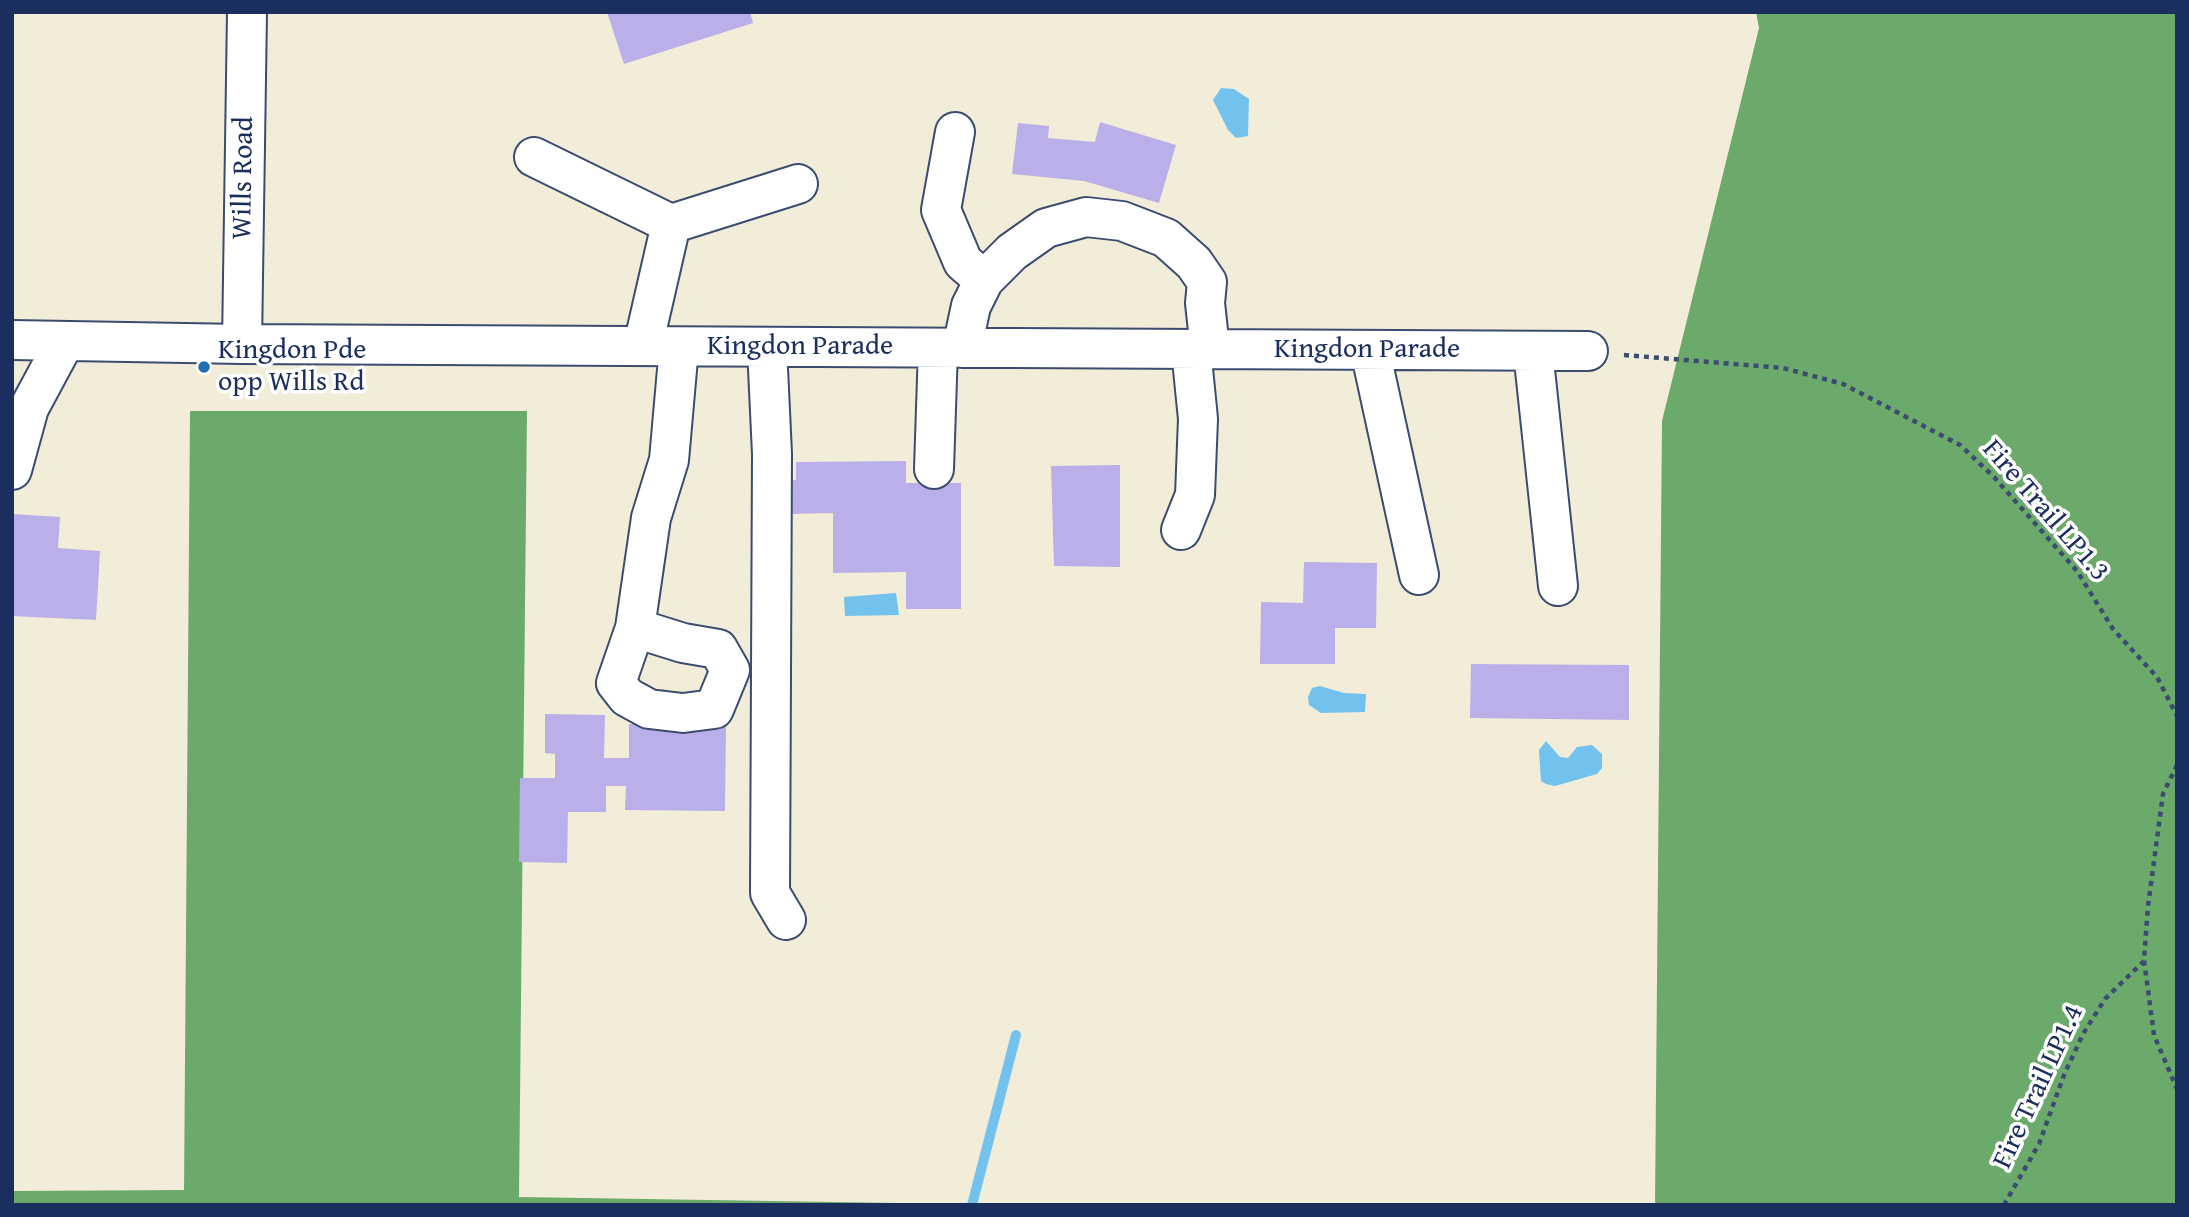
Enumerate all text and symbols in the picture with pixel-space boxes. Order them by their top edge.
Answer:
street label: Wills Road [226,116,262,240]
street label: Kingdon Parade [707,330,893,364]
street label: Kingdon Parade [1274,333,1460,367]
place label: Kingdon Pde opp Wills Rd [218,334,366,400]
marker: Kingdon Pde opp Wills Rd [196,359,212,375]
street label: Fire Trail LP1.3 [1974,433,2116,589]
street label: Fire Trail LP1.4 [1986,1000,2092,1174]

